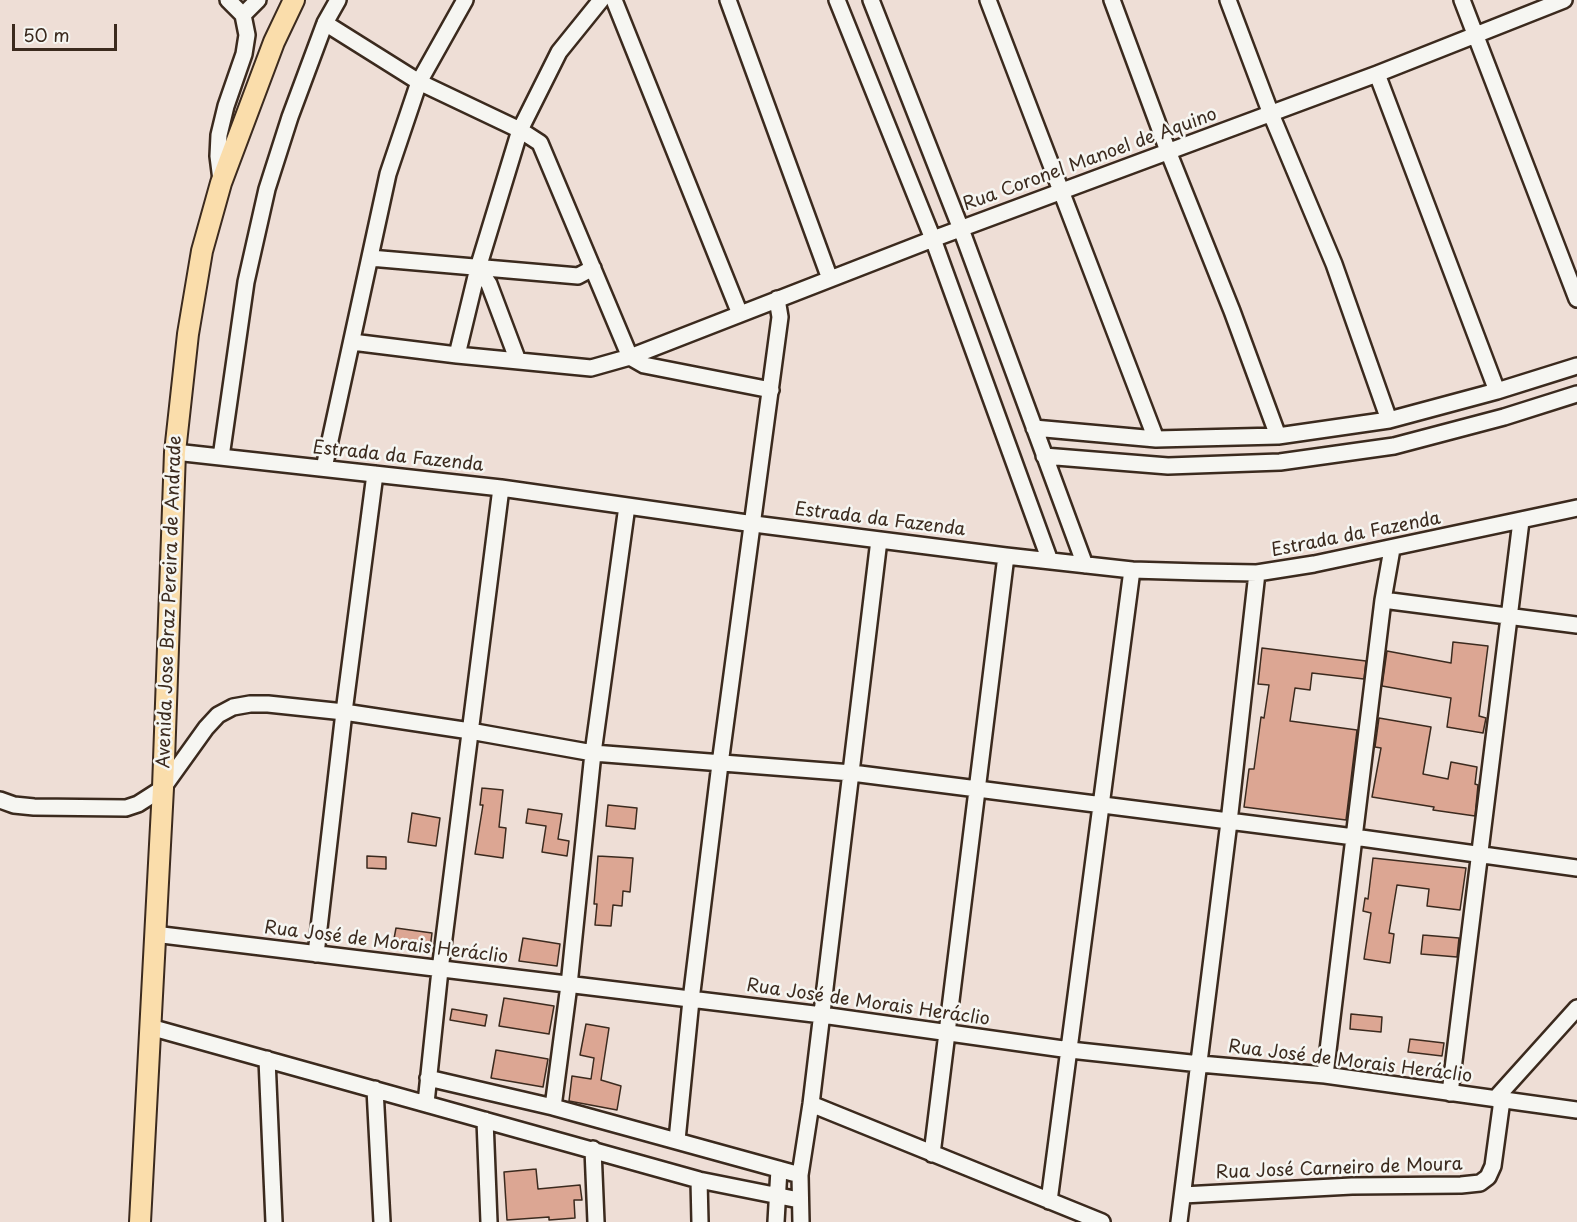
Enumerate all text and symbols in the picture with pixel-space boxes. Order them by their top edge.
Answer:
scale bar [15,12,120,50]
text: 50 m [23,21,70,48]
street label: Rua Coronel Manoel de Aquino [960,104,1220,216]
street label: Avenida Jose Braz Pereira de Andrade [153,435,187,769]
street label: Estrada da Fazenda [311,437,485,477]
street label: Estrada da Fazenda [793,499,967,541]
street label: Estrada da Fazenda [1270,508,1442,562]
street label: Rua José de Morais Heráclio [263,917,509,969]
street label: Rua José de Morais Heráclio [745,975,991,1031]
street label: Rua José de Morais Heráclio [1227,1036,1473,1088]
street label: Rua José Carneiro de Moura [1215,1154,1463,1184]

